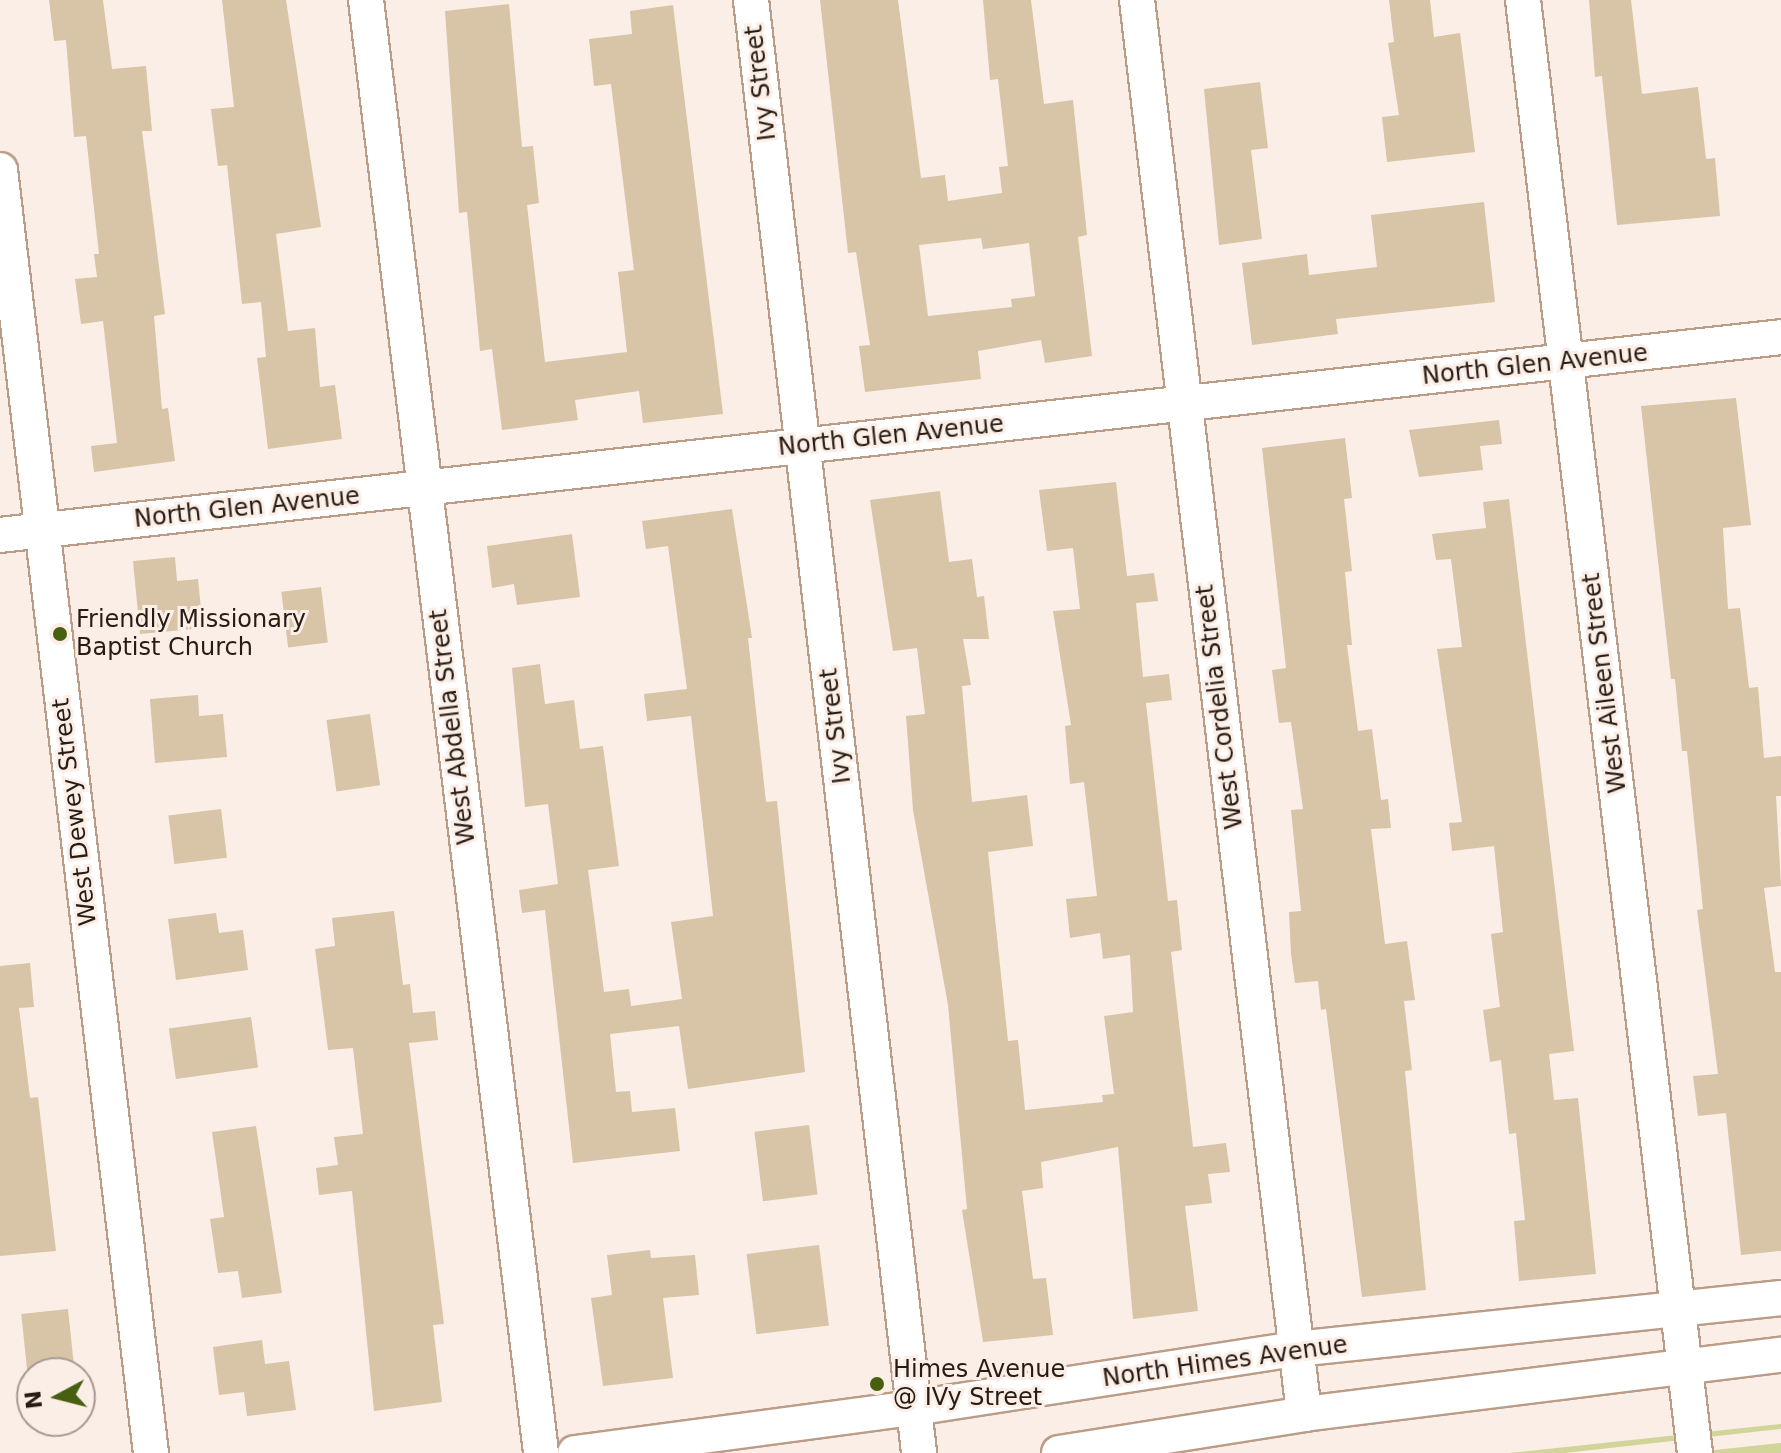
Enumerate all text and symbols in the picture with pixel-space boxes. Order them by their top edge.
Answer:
street label: Ivy Street [740,24,782,142]
street label: North Glen Avenue [1421,339,1649,391]
street label: North Glen Avenue [777,410,1005,462]
street label: North Glen Avenue [133,482,361,534]
street label: West Aileen Street [1577,571,1633,795]
street label: West Cordelia Street [1191,583,1249,831]
place label: Friendly Missionary Baptist Church [76,606,306,662]
street label: West Abdella Street [424,608,482,846]
marker: Friendly Missionary Baptist Church [51,625,69,643]
street label: Ivy Street [815,667,857,785]
street label: West Dewey Street [47,697,103,927]
street label: North Himes Avenue [1101,1331,1349,1393]
place label: Himes Avenue @ IVy Street [893,1356,1065,1412]
north arrow [16,1357,96,1437]
marker: Himes Avenue @ IVy Street [868,1375,886,1393]
text: N [20,1389,47,1410]

